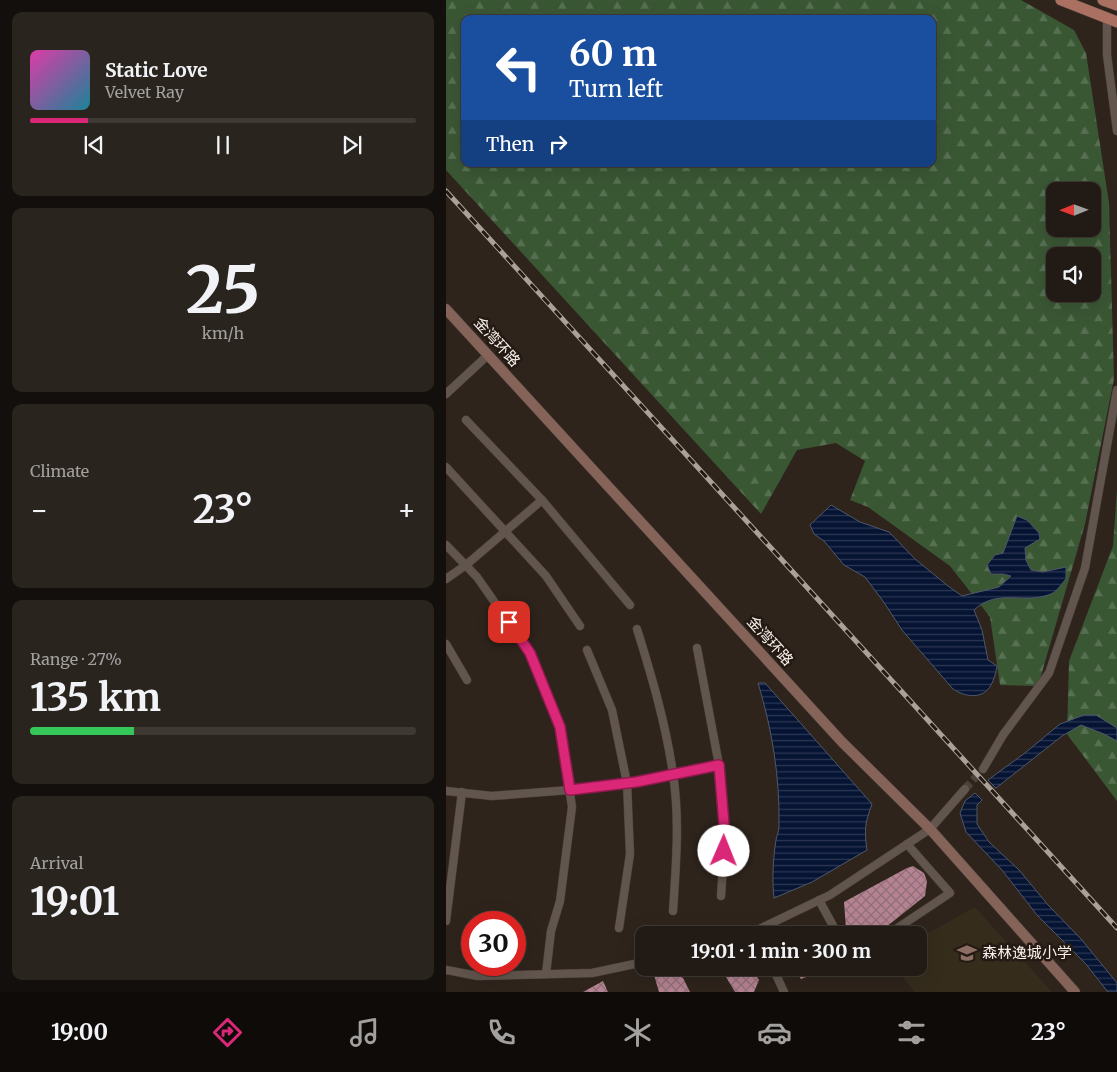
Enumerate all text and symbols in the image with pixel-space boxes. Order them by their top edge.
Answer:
text: 60 m [569,32,657,76]
icon: left [486,35,551,100]
text: Static Love [105,58,208,82]
text: Turn left [569,75,663,103]
text: Velvet Ray [105,82,184,102]
icon: right [544,130,572,158]
icon: previous [80,131,108,159]
icon: pause [209,131,237,159]
icon: next [338,131,366,159]
text: Then [486,132,534,156]
north arrow [1046,182,1101,238]
map controls [1046,182,1101,302]
button: sound [1046,247,1101,302]
text: 25 [186,249,260,331]
street label: 金湾环路 [470,313,525,370]
text: km/h [202,323,244,343]
text: Climate [30,461,89,481]
text: 23° [193,486,253,533]
text: − [30,492,49,528]
text: + [397,492,416,528]
pin [488,601,530,643]
icon: arrive [495,608,523,636]
street label: 金湾环路 [743,612,798,669]
text: Range · 27% [30,649,122,669]
text: 135 km [30,674,161,721]
position arrow [697,824,749,876]
text: Arrival [30,853,83,873]
text: 19:01 [30,878,120,925]
speed limit sign: 30 [461,911,526,976]
text: 19:01 · 1 min · 300 m [691,939,871,963]
school or university icon: 森林逸城小学 [956,942,978,964]
place label: 森林逸城小学 [982,943,1072,962]
icon: directions [210,1015,245,1050]
icon: music [347,1015,382,1050]
icon: phone [484,1015,519,1050]
icon: climate [620,1015,655,1050]
icon: car [757,1015,792,1050]
icon: filters [894,1015,929,1050]
text: 19:00 [51,1018,108,1046]
text: 23° [1031,1018,1066,1046]

